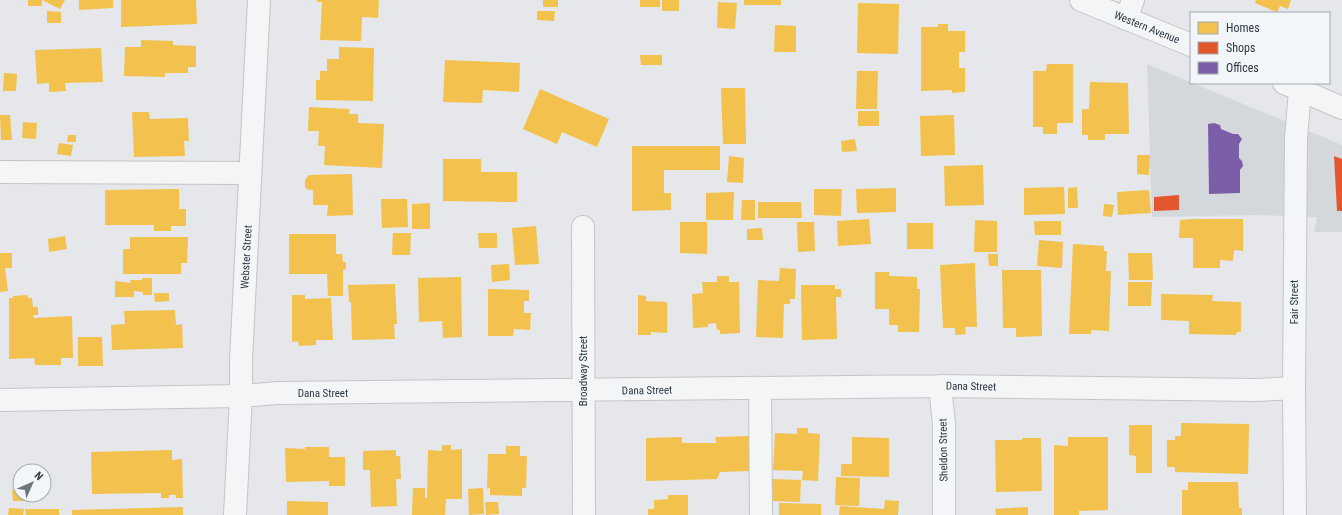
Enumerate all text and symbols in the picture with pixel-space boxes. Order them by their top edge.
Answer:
street label: Western Avenue [1112,8,1182,47]
legend [1190,12,1330,84]
text: Homes [1226,21,1260,35]
text: Shops [1226,41,1255,55]
text: Offices [1226,61,1259,75]
street label: Webster Street [238,225,255,289]
street label: Fair Street [1288,280,1301,324]
street label: Broadway Street [577,336,590,406]
street label: Dana Street [946,380,996,393]
street label: Dana Street [622,384,672,397]
street label: Dana Street [298,387,348,400]
street label: Sheldon Street [936,418,951,482]
north arrow [12,463,52,503]
text: N [32,469,46,483]

